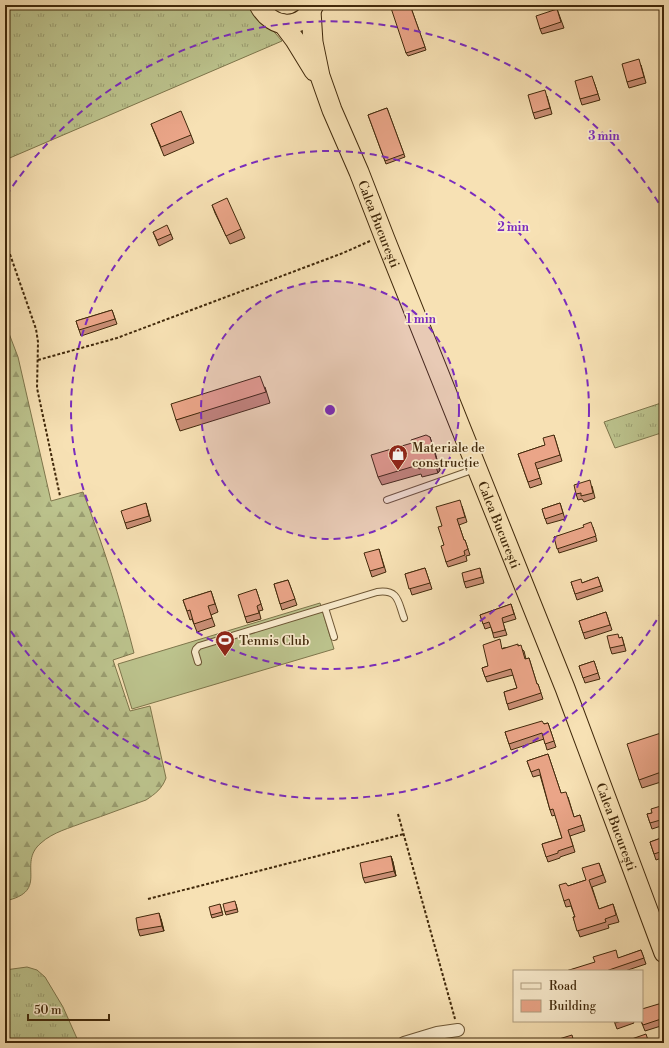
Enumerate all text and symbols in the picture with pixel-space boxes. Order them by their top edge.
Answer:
text: 3 min [588,129,620,144]
street label: Calea București [354,178,403,270]
text: 2 min [497,220,529,235]
text: 1 min [406,312,437,327]
centre of rings [323,403,337,417]
place label: Materiale de construcție [412,440,485,471]
shop icon: Materiale de construcție [387,443,409,471]
street label: Calea București [474,479,523,571]
sports icon: Tennis Club [214,629,236,657]
place label: Tennis Club [239,633,309,649]
street label: Calea București [592,781,640,873]
legend [513,970,643,1022]
text: Road [549,979,577,994]
scale bar [28,996,109,1022]
text: Building [548,999,597,1014]
text: 50 m [34,1003,62,1018]

